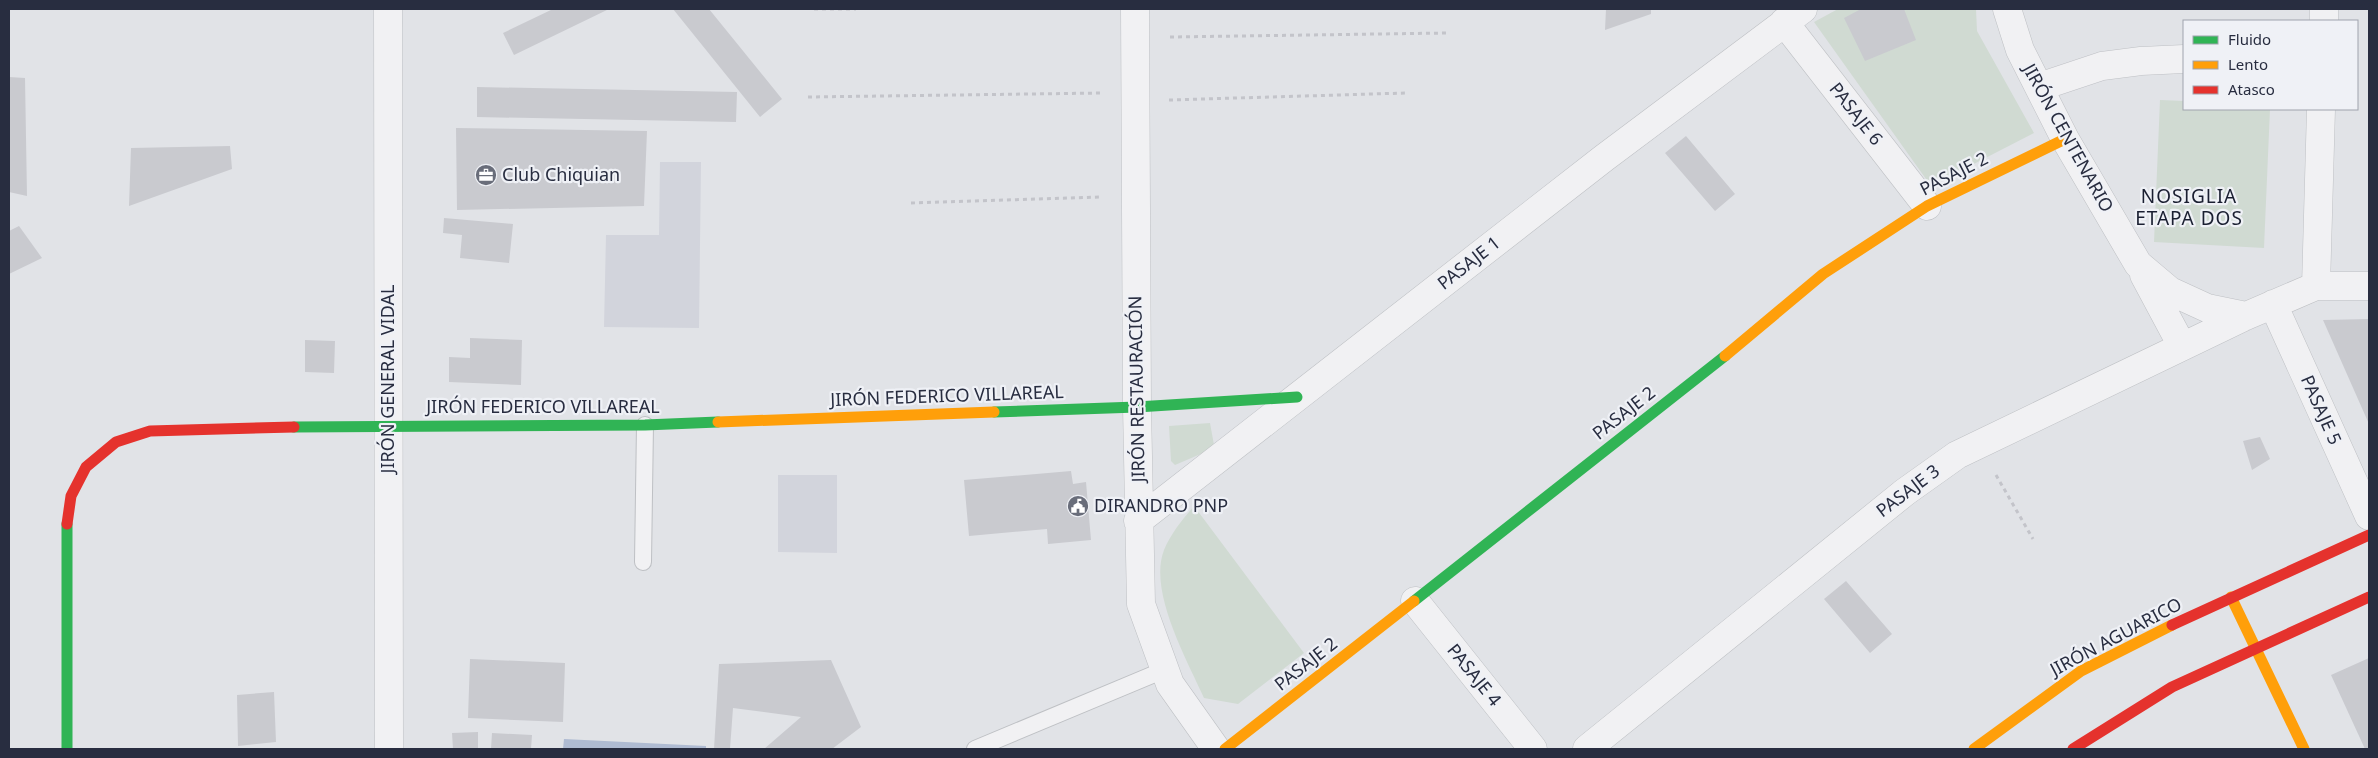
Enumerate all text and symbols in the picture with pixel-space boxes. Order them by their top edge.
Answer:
legend [2183,20,2358,110]
text: Fluido [2228,29,2271,49]
text: Lento [2228,54,2268,74]
street label: JIRÓN CENTENARIO [2017,57,2120,216]
street label: PASAJE 6 [1825,77,1889,150]
text: Atasco [2228,79,2275,99]
street label: PASAJE 2 [1915,146,1992,201]
place label: Club Chiquian [502,162,620,186]
office icon: Club Chiquian [474,163,498,187]
district label: NOSIGLIA ETAPA DOS [2135,183,2243,231]
street label: PASAJE 1 [1432,230,1505,294]
street label: JIRÓN GENERAL VIDAL [375,285,399,475]
street label: JIRÓN RESTAURACIÓN [1122,295,1150,485]
street label: PASAJE 5 [2296,371,2348,448]
street label: JIRÓN FEDERICO VILLAREAL [828,379,1064,411]
street label: PASAJE 2 [1587,380,1660,444]
street label: JIRÓN FEDERICO VILLAREAL [424,394,660,418]
street label: PASAJE 3 [1871,458,1944,522]
place label: DIRANDRO PNP [1094,493,1228,517]
public building icon: DIRANDRO PNP [1066,494,1090,518]
street label: JIRÓN AGUARICO [2044,591,2186,682]
street label: PASAJE 2 [1269,631,1342,695]
street label: PASAJE 4 [1442,638,1507,711]

